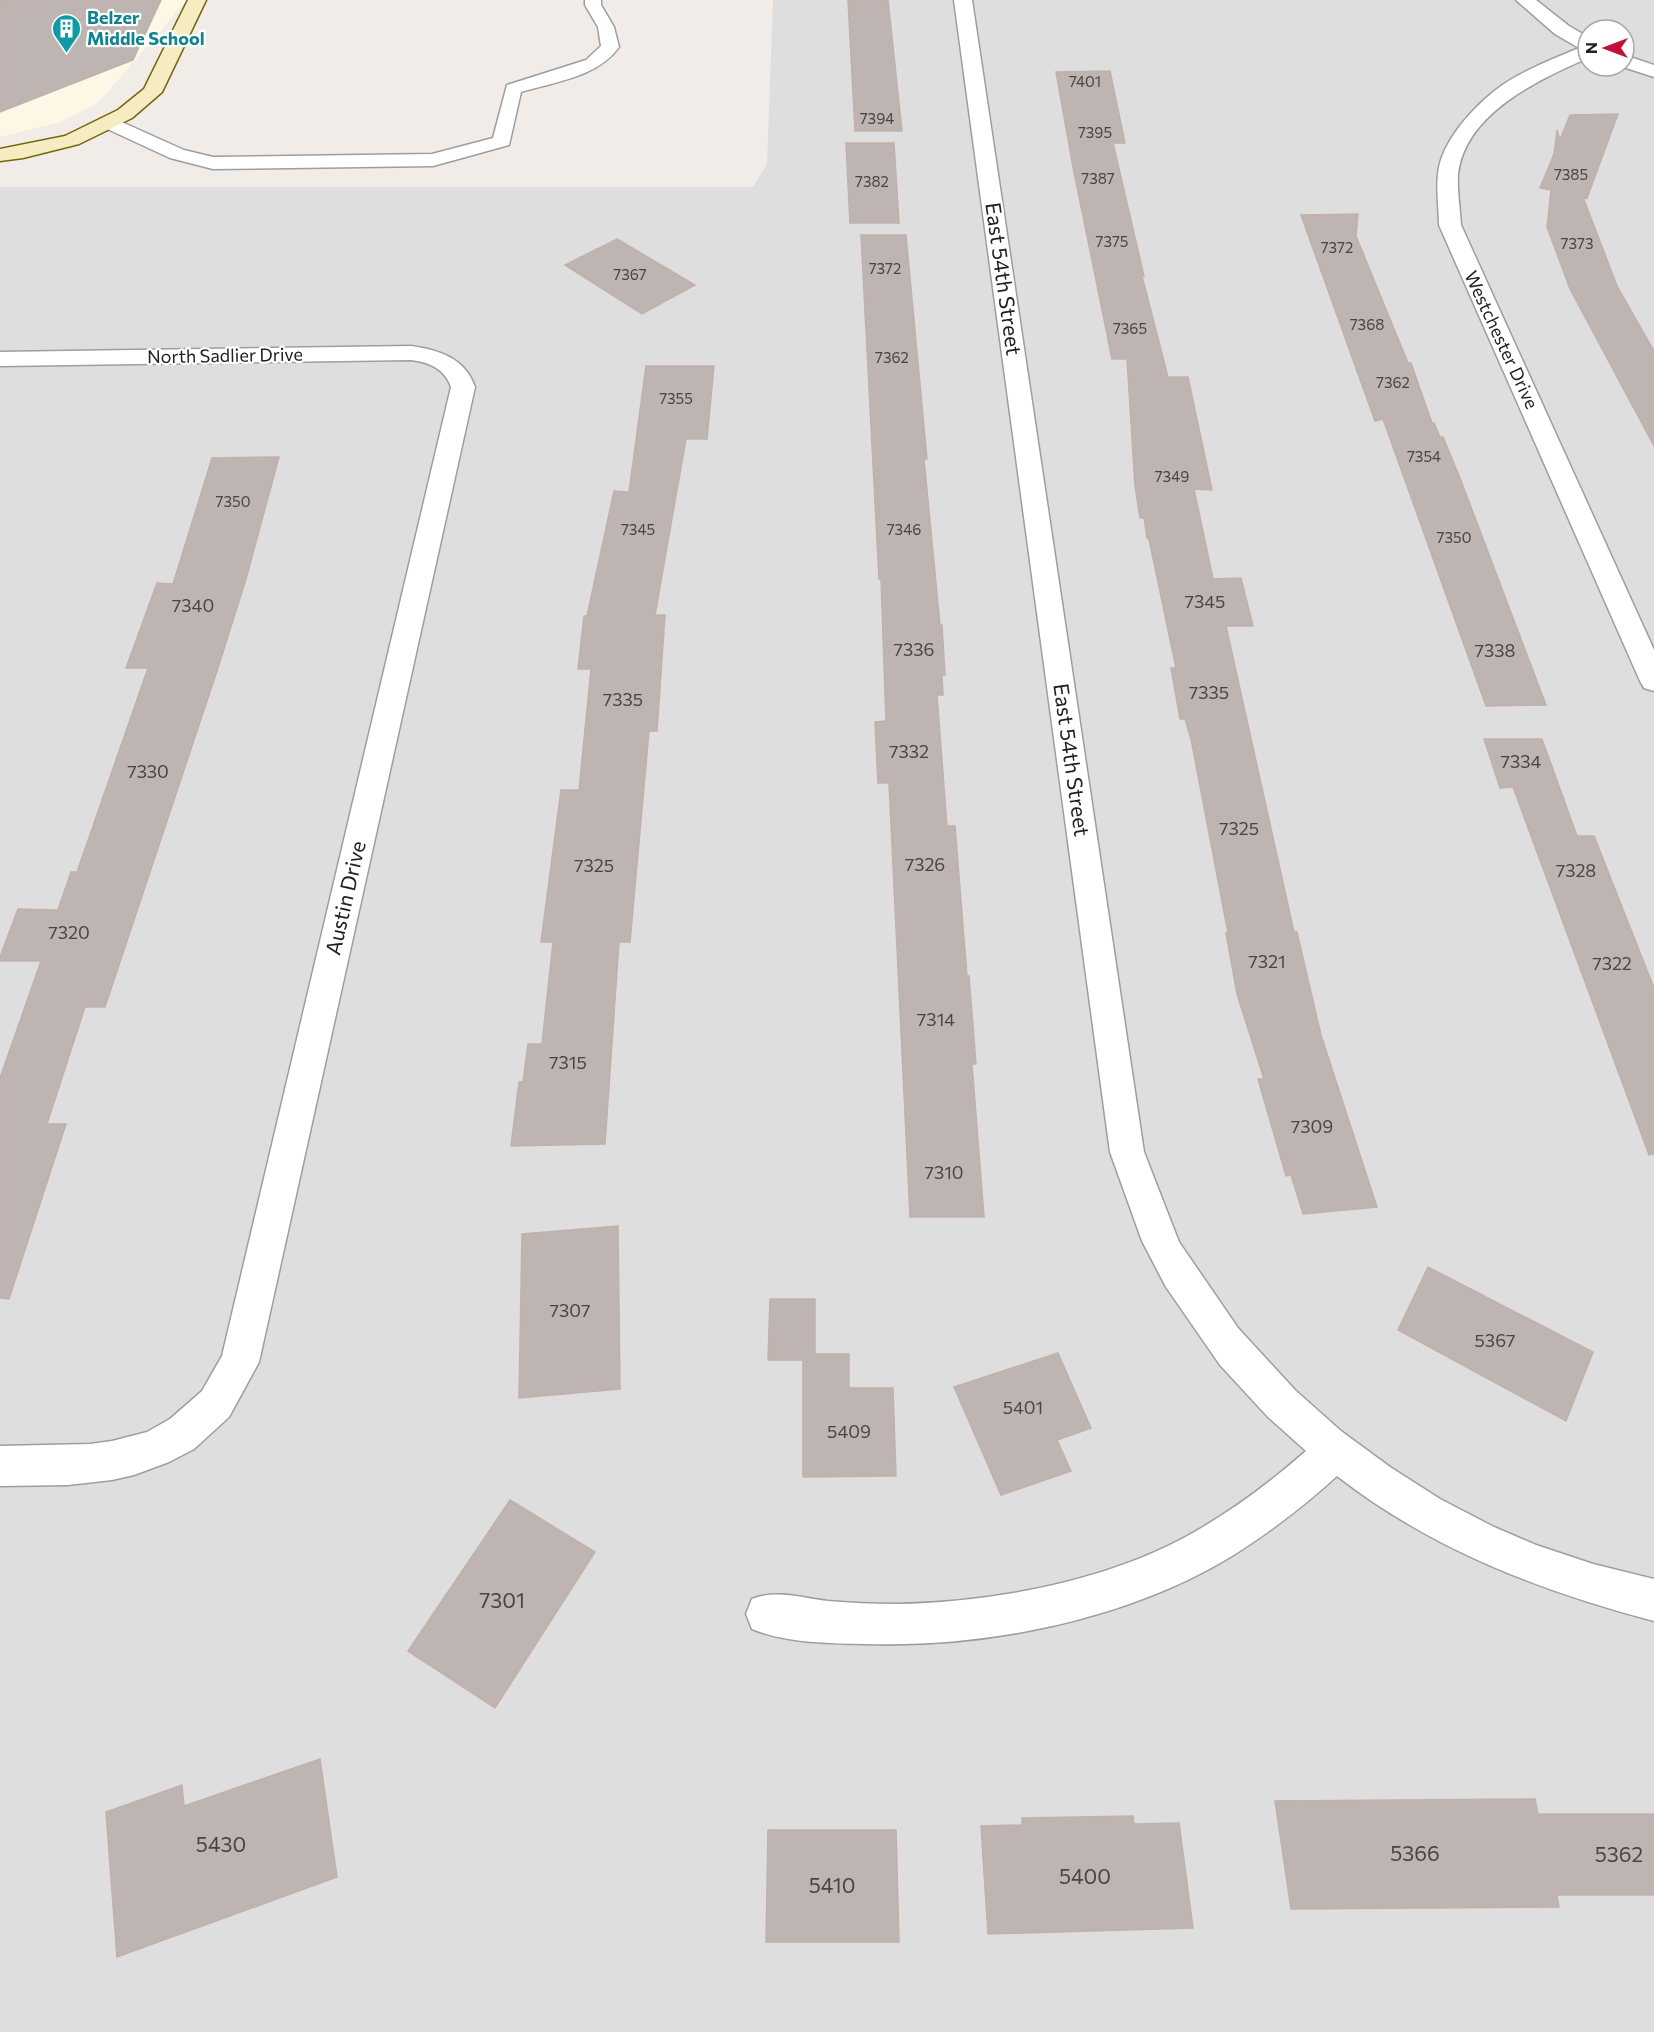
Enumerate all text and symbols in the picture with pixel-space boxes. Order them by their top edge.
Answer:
place label: Belzer Middle School [87,6,205,49]
building icon: Belzer Middle School [50,12,82,54]
north arrow [1576,18,1636,78]
text: N [1581,42,1600,54]
house number: 7401 [1069,72,1101,90]
house number: 7394 [860,109,894,127]
house number: 7395 [1078,123,1112,141]
house number: 7385 [1554,165,1588,183]
house number: 7387 [1081,169,1115,187]
house number: 7382 [855,172,889,190]
street label: East 54th Street [981,201,1028,357]
house number: 7375 [1096,232,1128,250]
house number: 7373 [1561,234,1593,252]
house number: 7372 [1321,238,1353,256]
house number: 7372 [869,259,901,277]
house number: 7367 [613,265,647,283]
street label: Westchester Drive [1460,267,1544,412]
house number: 7368 [1350,315,1384,333]
house number: 7365 [1113,319,1147,337]
street label: North Sadlier Drive [147,343,303,367]
house number: 7362 [875,348,909,366]
house number: 7362 [1376,373,1410,391]
house number: 7355 [659,389,693,407]
house number: 7354 [1407,447,1441,465]
house number: 7349 [1155,467,1189,485]
house number: 7350 [216,492,250,510]
house number: 7345 [621,520,655,538]
house number: 7346 [887,520,921,538]
house number: 7350 [1437,528,1471,546]
house number: 7345 [1185,590,1225,612]
house number: 7340 [172,594,214,616]
house number: 7336 [894,638,934,660]
house number: 7338 [1475,639,1516,661]
house number: 7335 [1189,681,1229,703]
street label: East 54th Street [1049,682,1096,838]
house number: 7335 [603,688,643,710]
house number: 7332 [889,740,929,762]
house number: 7334 [1501,750,1542,772]
house number: 7330 [127,760,169,782]
house number: 7325 [1219,817,1259,839]
street label: Austin Drive [319,838,370,957]
house number: 7326 [905,853,945,875]
house number: 7325 [574,854,614,876]
house number: 7328 [1556,859,1596,881]
house number: 7320 [48,921,90,943]
house number: 7321 [1248,950,1286,972]
house number: 7322 [1592,952,1632,974]
house number: 7314 [917,1008,955,1030]
house number: 7315 [549,1051,587,1073]
house number: 7309 [1291,1115,1333,1137]
house number: 7310 [924,1161,964,1183]
house number: 7307 [550,1299,590,1321]
house number: 5367 [1475,1329,1515,1351]
house number: 5401 [1003,1396,1043,1418]
house number: 5409 [827,1420,871,1442]
house number: 7301 [479,1587,525,1612]
house number: 5430 [196,1831,246,1856]
house number: 5366 [1390,1840,1440,1865]
house number: 5362 [1595,1841,1643,1866]
house number: 5400 [1059,1863,1111,1888]
house number: 5410 [809,1872,855,1897]

